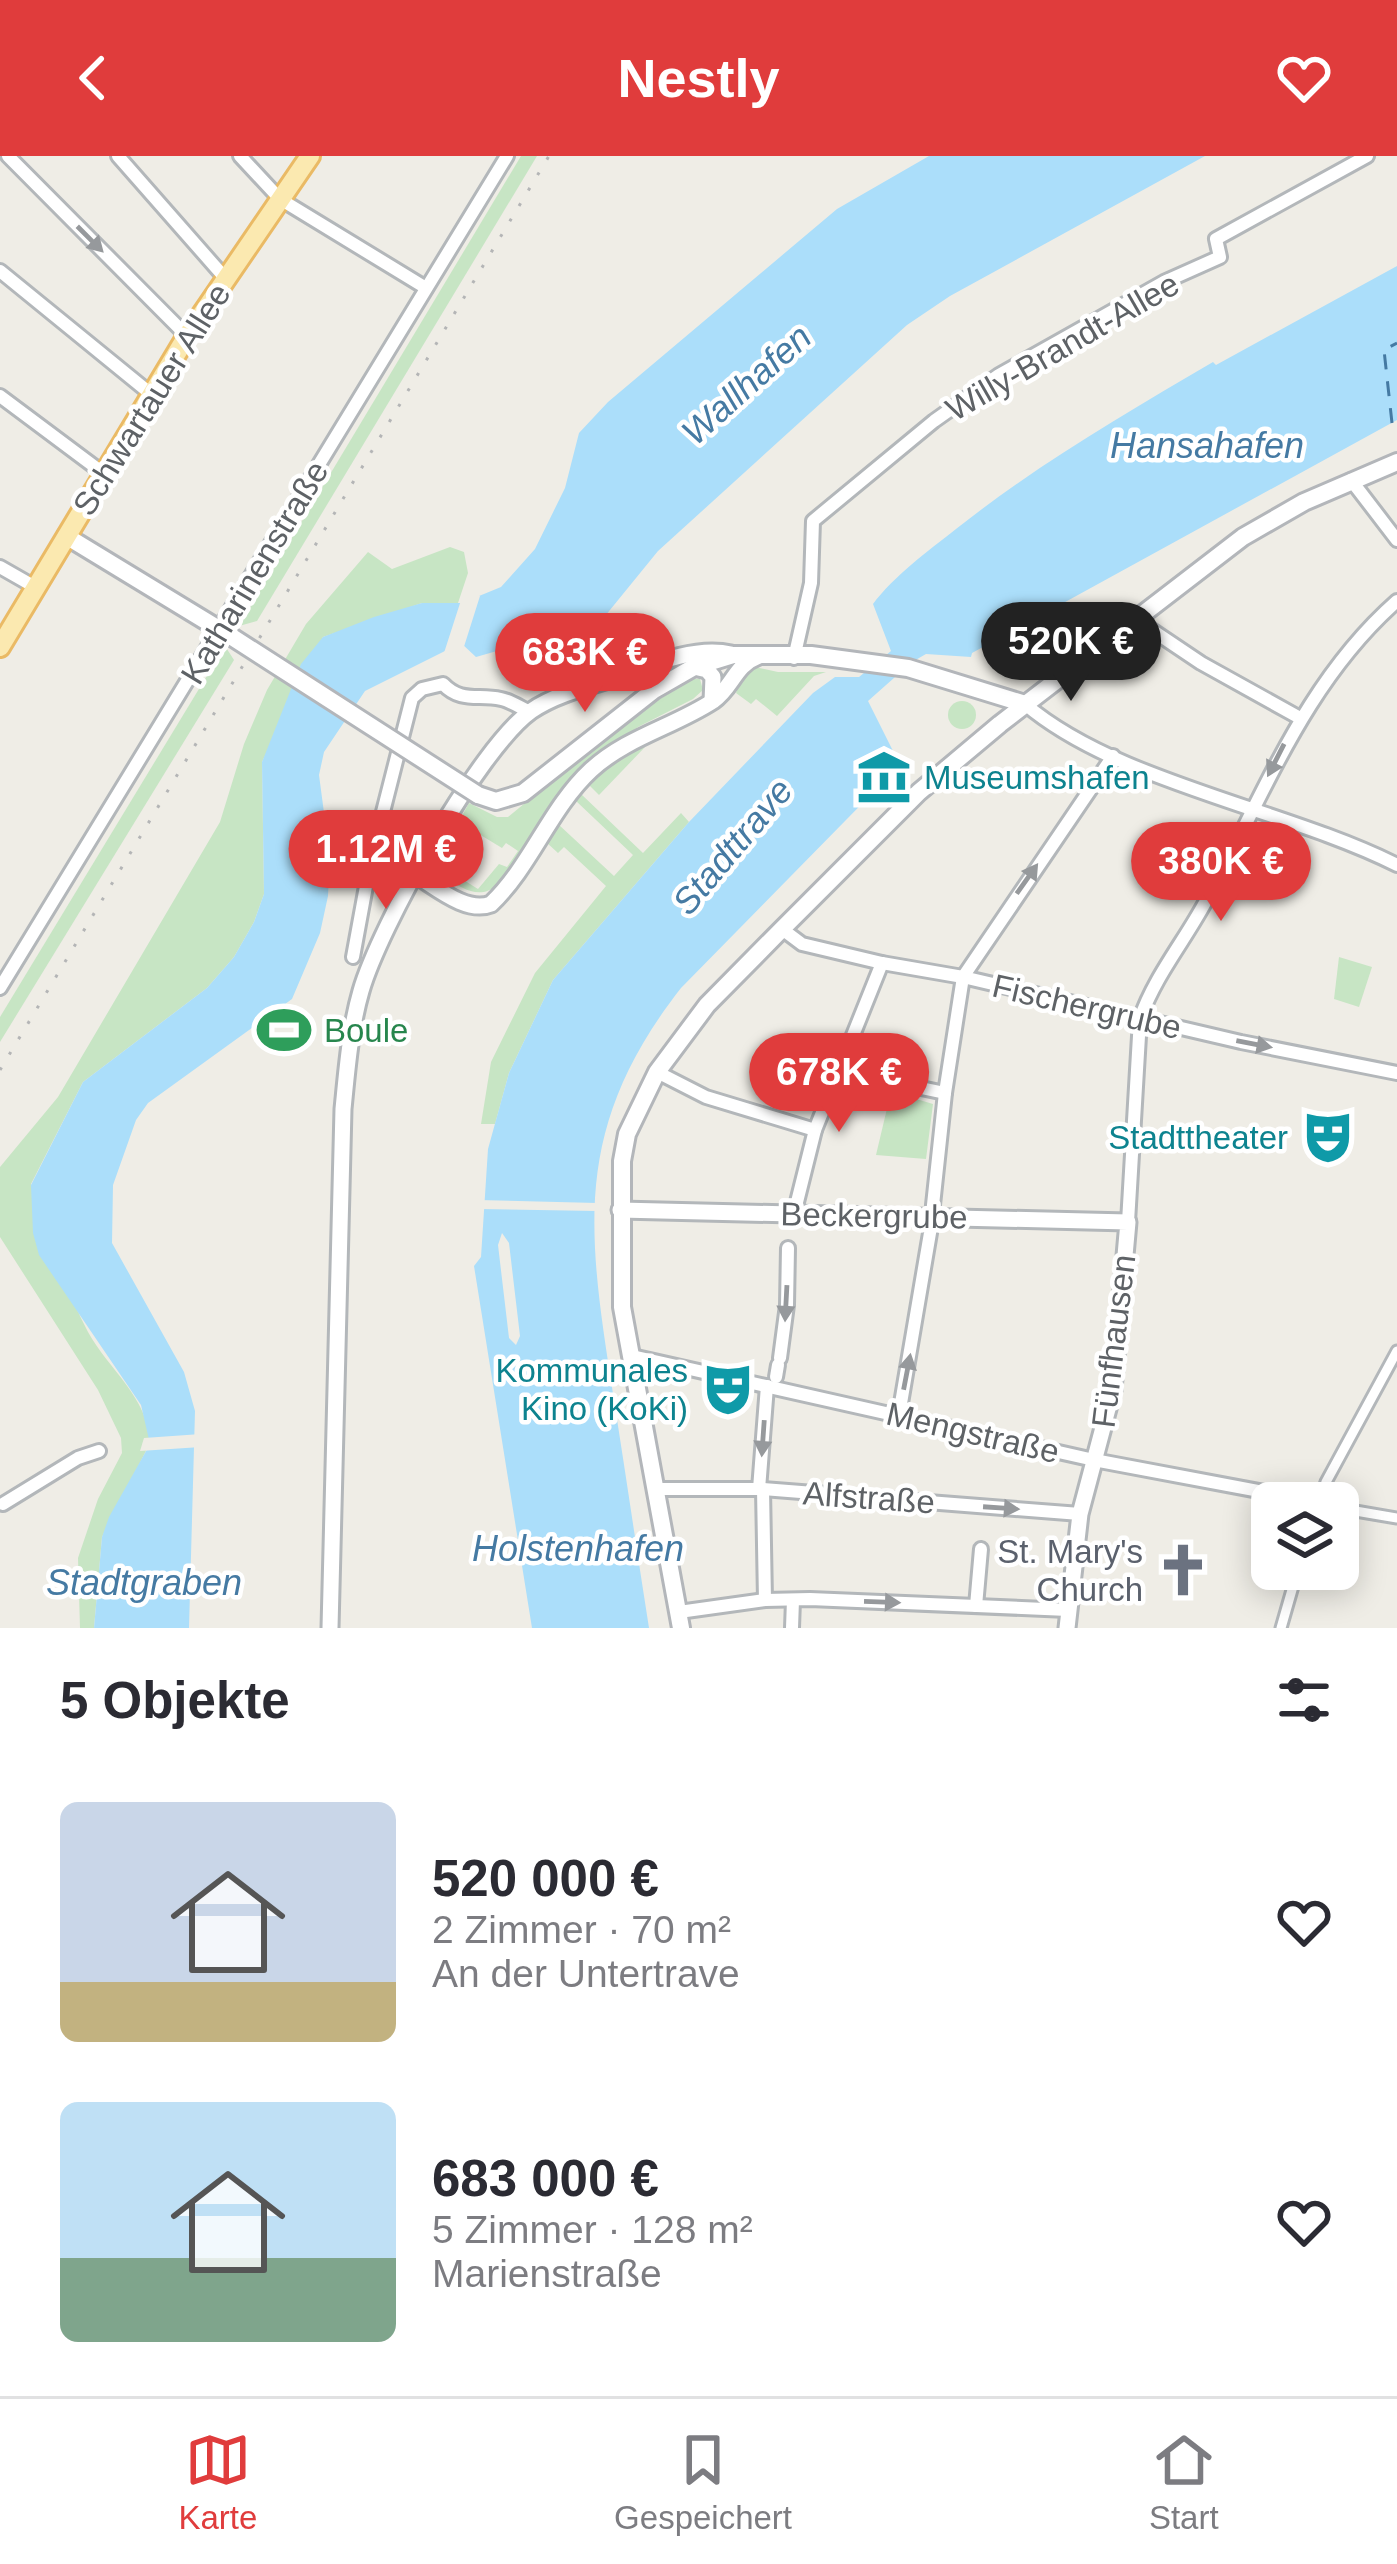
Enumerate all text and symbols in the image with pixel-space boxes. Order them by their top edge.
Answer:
icon: back [60,45,126,111]
icon: heart [1271,45,1337,111]
text: Nestly [617,48,780,108]
one-way arrow [76,225,104,253]
street label: Willy-Brandt-Allee [939,265,1185,428]
street label: Schwartauer Allee [65,277,238,522]
water label: Wallhafen [673,316,819,453]
water label: Hansahafen [1110,425,1304,466]
street label: Katharinenstraße [173,454,335,690]
pin: 520K € [973,602,1169,704]
pin: 683K € [487,613,683,715]
text: 520K € [1008,619,1134,662]
text: 683K € [522,630,648,673]
one-way arrow [1266,743,1287,777]
museum icon: Museumshafen [855,748,913,806]
place label: Museumshafen [924,759,1150,796]
water label: Stadttrave [664,770,801,922]
pin: 1.12M € [275,810,497,912]
pin: 380K € [1123,822,1319,924]
text: 1.12M € [316,827,456,870]
text: 380K € [1158,839,1284,882]
one-way arrow [1015,863,1038,895]
street label: Fischergrube [989,967,1185,1046]
sports icon: Boule [255,1001,313,1059]
place label: Boule [324,1012,408,1049]
pin: 678K € [741,1033,937,1135]
one-way arrow [1236,1035,1273,1054]
text: 678K € [776,1050,902,1093]
theatre icon: Stadttheater [1299,1108,1357,1166]
place label: Stadttheater [1108,1119,1288,1156]
street label: Beckergrube [780,1195,968,1236]
street label: Fünfhausen [1085,1252,1142,1430]
one-way arrow [776,1285,795,1323]
place label: Kommunales Kino (KoKi) [495,1352,688,1427]
one-way arrow [898,1353,917,1390]
theatre icon: Kommunales Kino (KoKi) [699,1360,757,1418]
street label: Mengstraße [883,1395,1063,1470]
one-way arrow [753,1419,772,1457]
street label: Alfstraße [802,1474,936,1521]
map controls [1251,1482,1359,1590]
button: layers [1251,1482,1359,1590]
one-way arrow [983,1498,1020,1517]
water label: Holstenhafen [472,1528,684,1569]
place label: St. Mary's Church [997,1533,1143,1608]
church icon: St. Mary's Church [1154,1541,1212,1599]
water label: Stadtgraben [46,1562,242,1603]
one-way arrow [864,1593,902,1612]
icon: filters [1271,1667,1337,1733]
text: 5 Objekte [60,1672,290,1729]
icon: home [156,1850,300,1994]
text: 520 000 € [432,1850,659,1907]
icon: heart [1271,1889,1337,1955]
text: 2 Zimmer · 70 m² [432,1908,731,1951]
text: An der Untertrave [432,1952,740,1995]
icon: home [156,2150,300,2294]
text: 683 000 € [432,2150,659,2207]
icon: heart [1271,2189,1337,2255]
text: 5 Zimmer · 128 m² [432,2208,753,2251]
text: Marienstraße [432,2252,662,2295]
tab: Karte [178,2427,257,2537]
tab: Gespeichert [614,2427,792,2537]
tab: Start [1149,2427,1219,2537]

